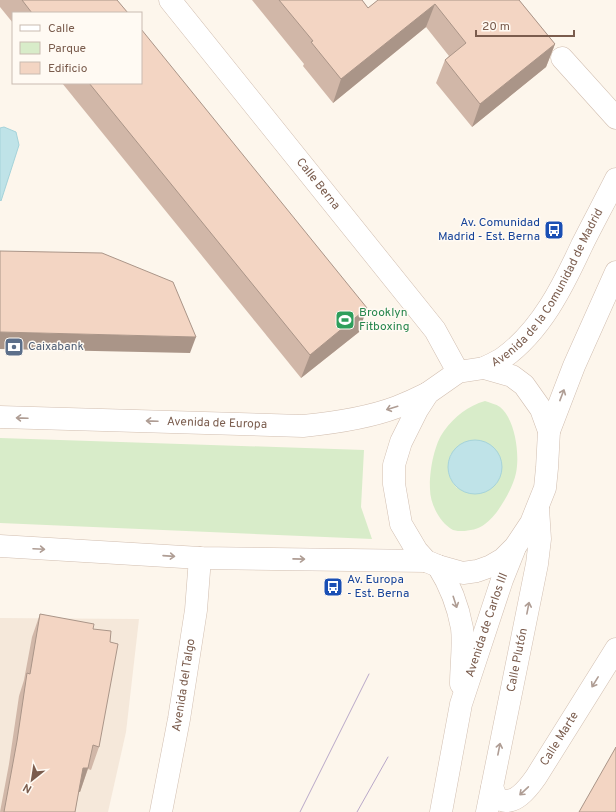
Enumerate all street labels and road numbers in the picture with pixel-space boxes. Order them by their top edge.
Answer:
street label: Calle Berna [292,155,343,213]
street label: Avenida de la Comunidad de Madrid [489,206,607,371]
street label: Avenida de Europa [167,414,267,433]
street label: Avenida de Carlos III [462,570,512,679]
street label: Calle Plutón [503,627,532,694]
street label: Avenida del Talgo [169,637,199,733]
street label: Calle Marte [537,709,583,769]

